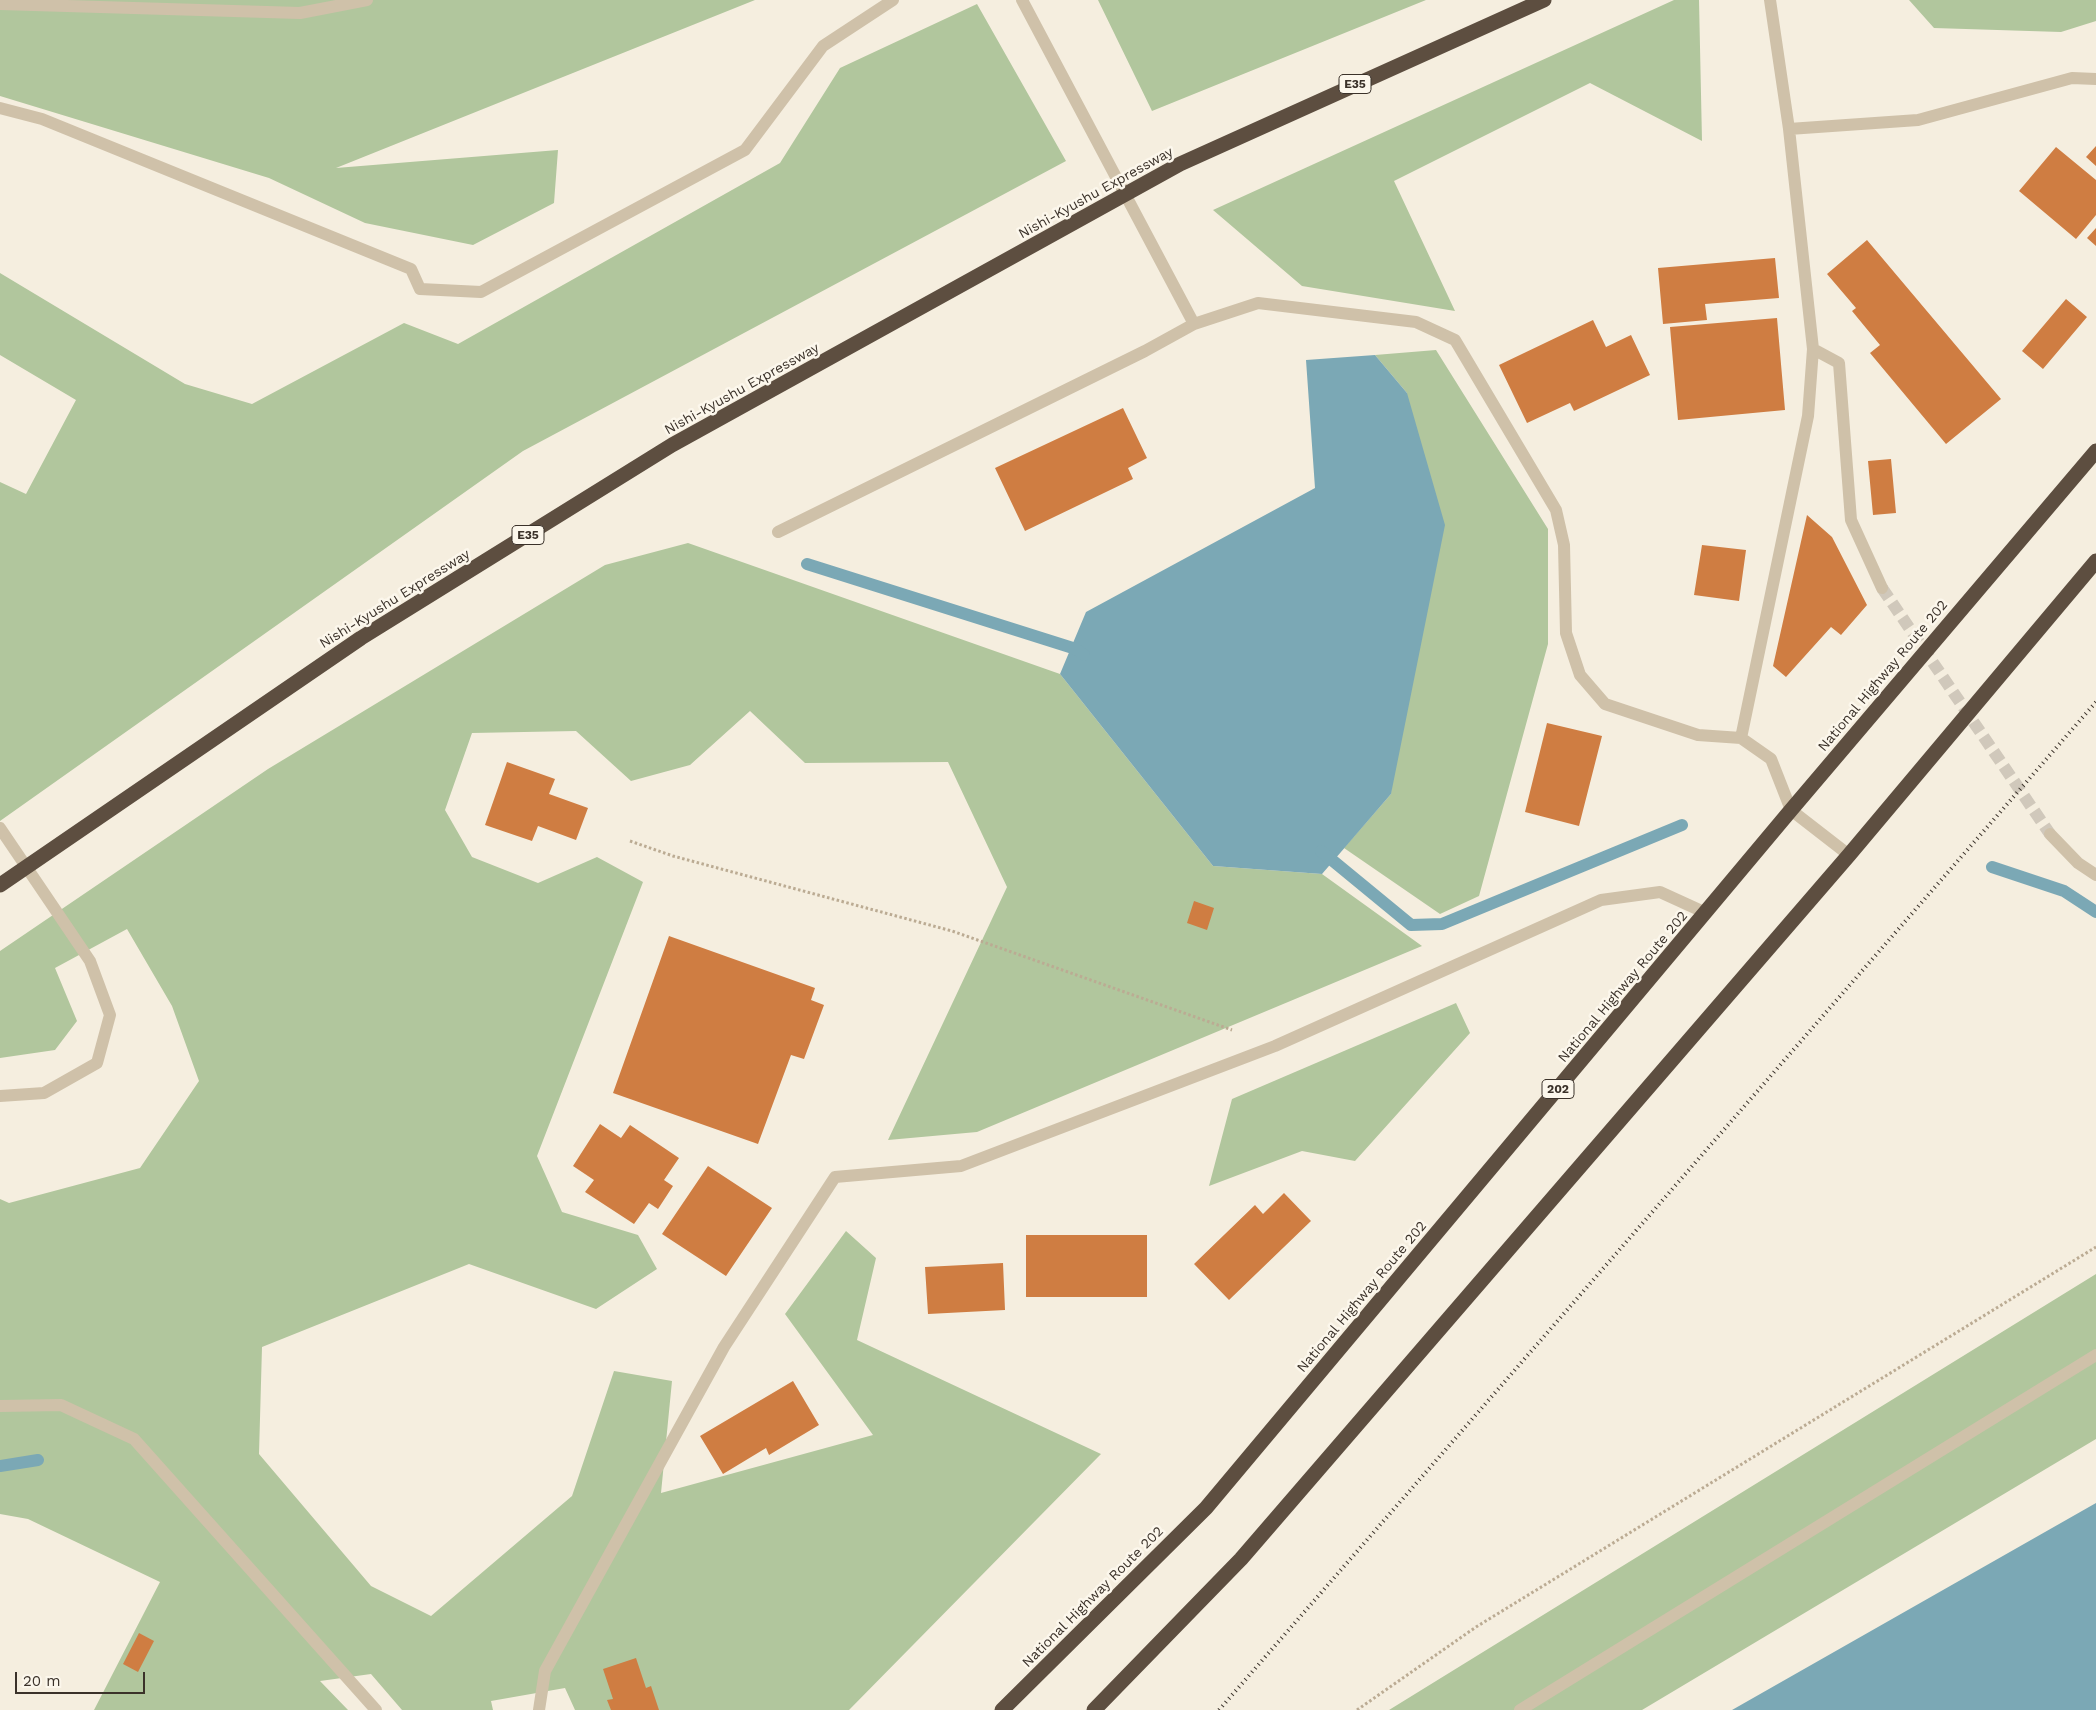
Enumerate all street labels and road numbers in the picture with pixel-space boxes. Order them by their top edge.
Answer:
road number: E35 [1339,74,1371,94]
street label: Nishi-Kyushu Expressway [1016,143,1176,243]
street label: Nishi-Kyushu Expressway [662,339,822,439]
road number: E35 [512,526,544,544]
street label: Nishi-Kyushu Expressway [317,546,473,652]
street label: National Highway Route 202 [1815,597,1951,755]
street label: National Highway Route 202 [1555,908,1691,1066]
road number: 202 [1542,1080,1574,1098]
street label: National Highway Route 202 [1294,1218,1430,1376]
street label: National Highway Route 202 [1019,1523,1167,1671]

